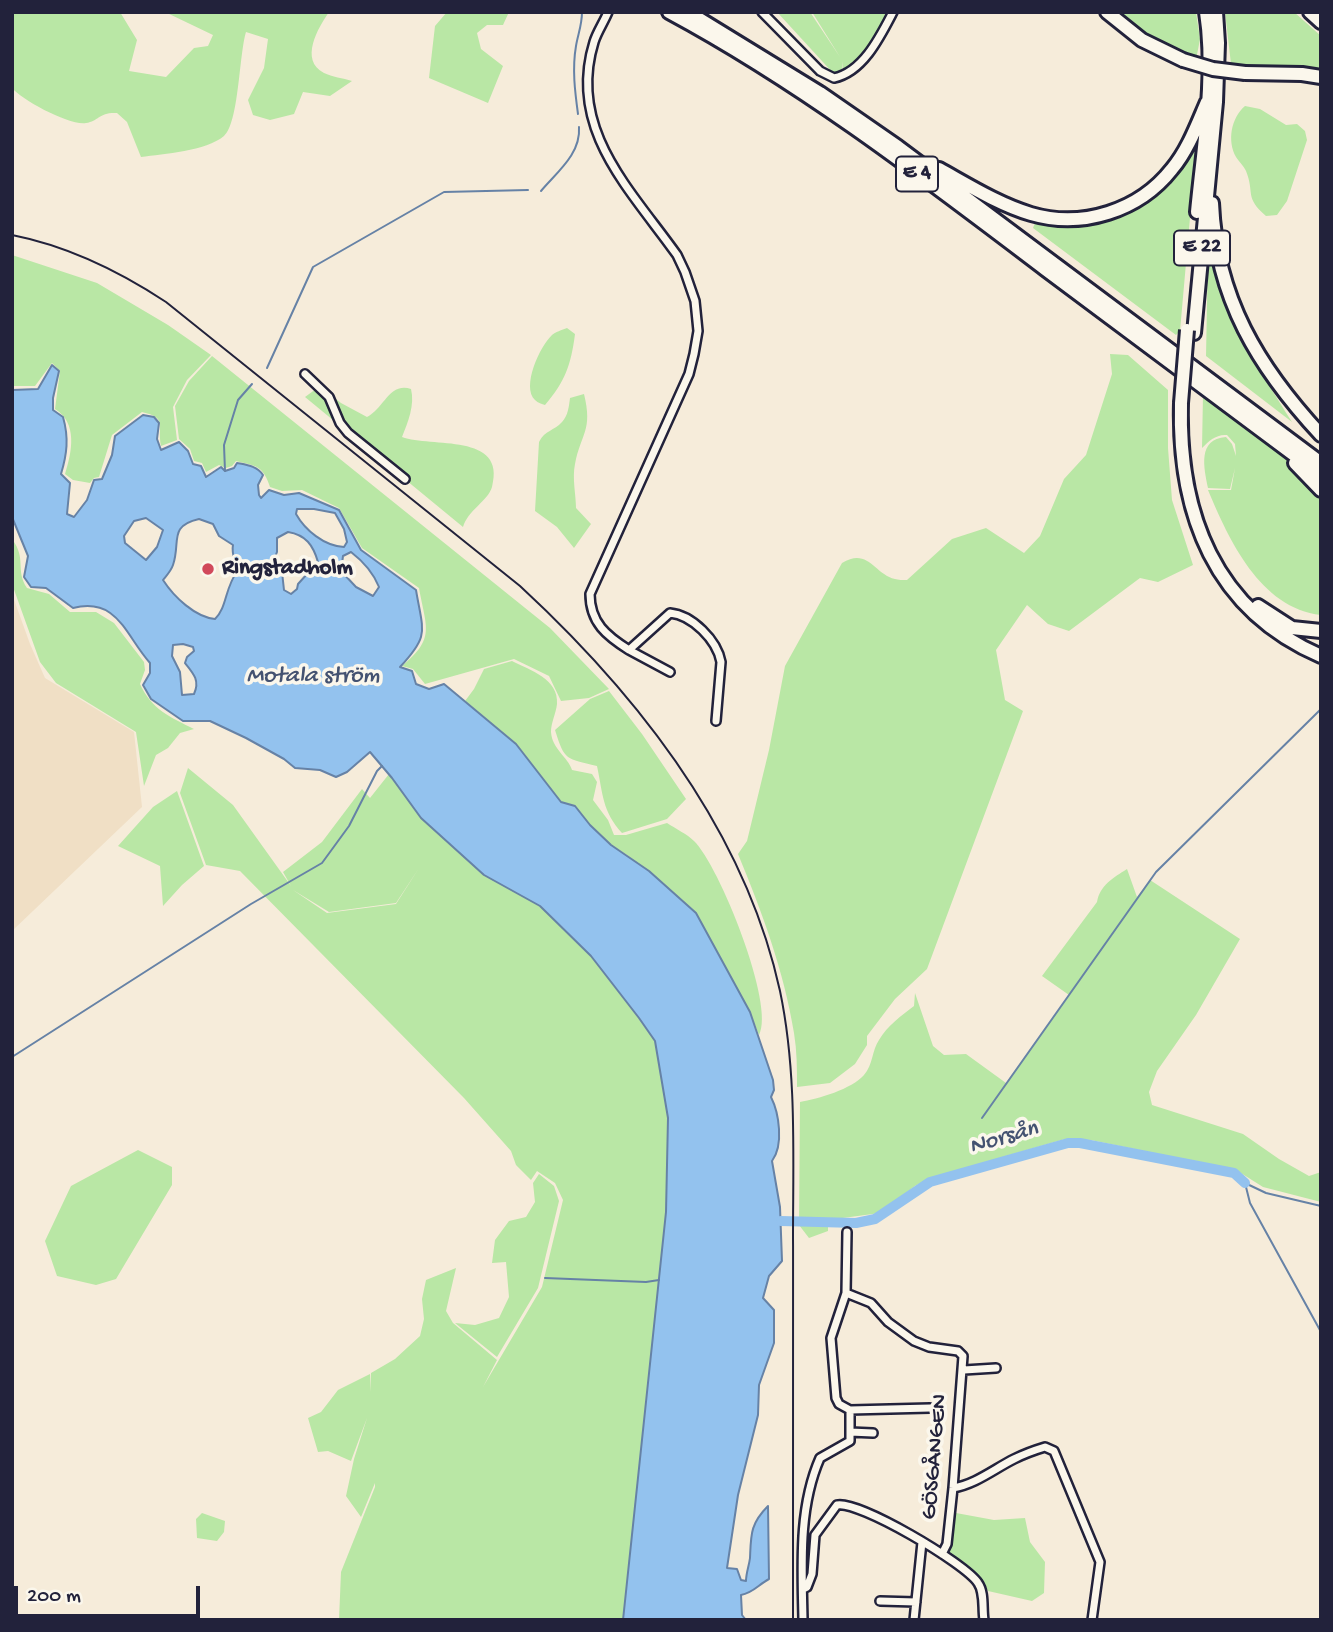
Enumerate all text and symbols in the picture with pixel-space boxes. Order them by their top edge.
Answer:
road number: E 4 [896,156,938,192]
road number: E 22 [1174,230,1230,266]
place label: Ringstadholm [222,555,353,583]
marker: Ringstadholm [200,561,216,577]
water label: Motala ström [246,663,380,691]
water label: Norsån [966,1115,1042,1163]
street label: GÖSGÅNGEN [917,1393,955,1521]
scale bar [18,1572,203,1616]
text: 200 m [27,1585,81,1610]

